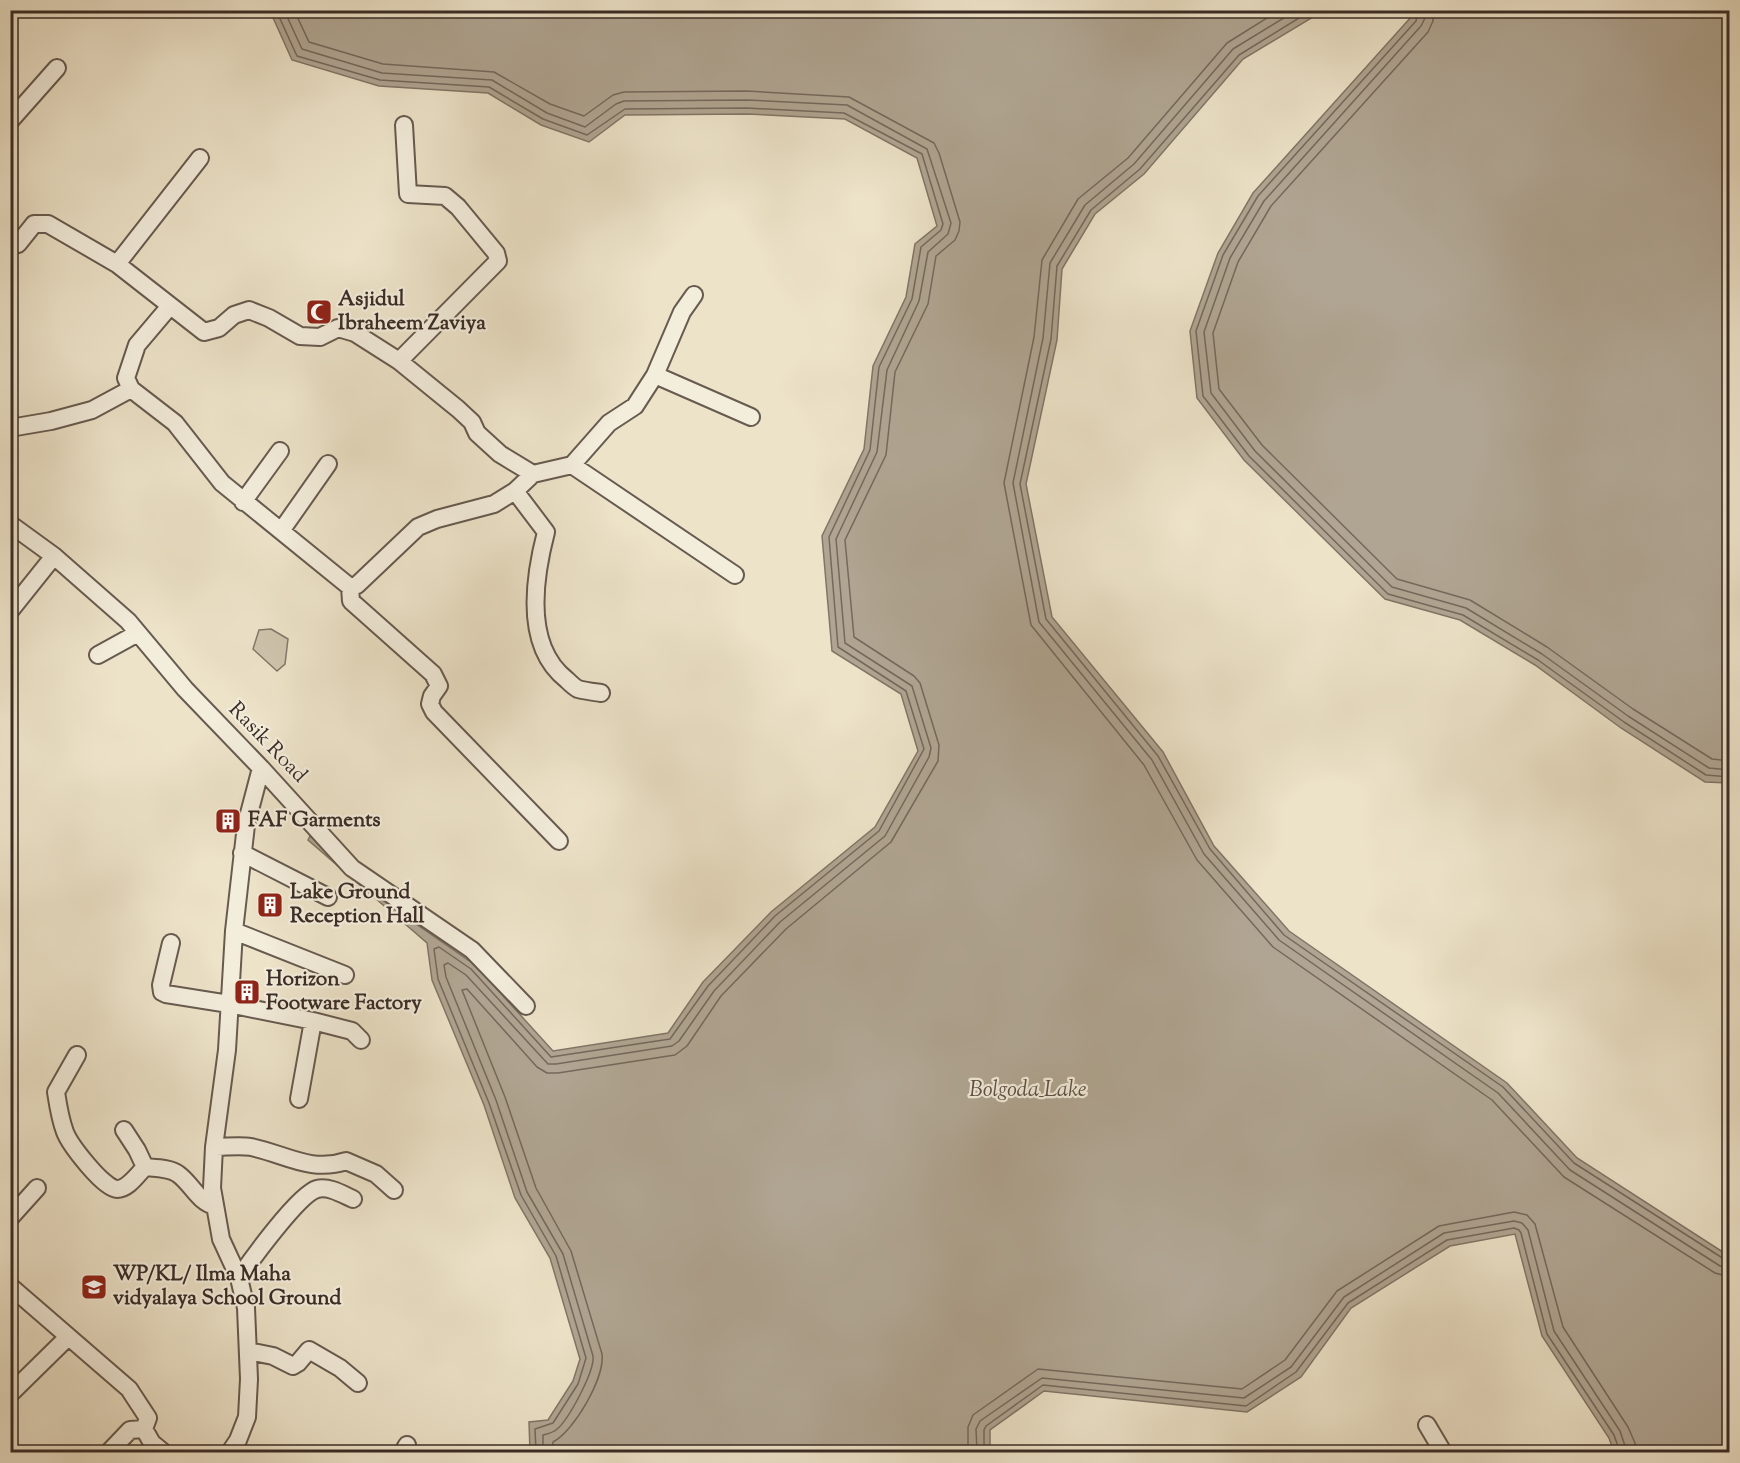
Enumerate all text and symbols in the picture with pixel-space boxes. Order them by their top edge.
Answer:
place label: Asjidul Ibraheem Zaviya [338,285,486,339]
mosque icon: Asjidul Ibraheem Zaviya [304,297,334,327]
street label: Rasik Road [221,696,313,790]
building icon: FAF Garments [213,806,243,836]
place label: FAF Garments [248,806,381,836]
place label: Lake Ground Reception Hall [290,878,424,932]
building icon: Lake Ground Reception Hall [255,890,285,920]
place label: Horizon Footware Factory [266,965,422,1019]
building icon: Horizon Footware Factory [232,977,262,1007]
water label: Bolgoda_Lake [969,1075,1087,1107]
place label: WP/KL/ Ilma Maha vidyalaya School Ground [113,1260,342,1314]
school or university icon: WP/KL/ Ilma Maha vidyalaya School Ground [79,1272,109,1302]

